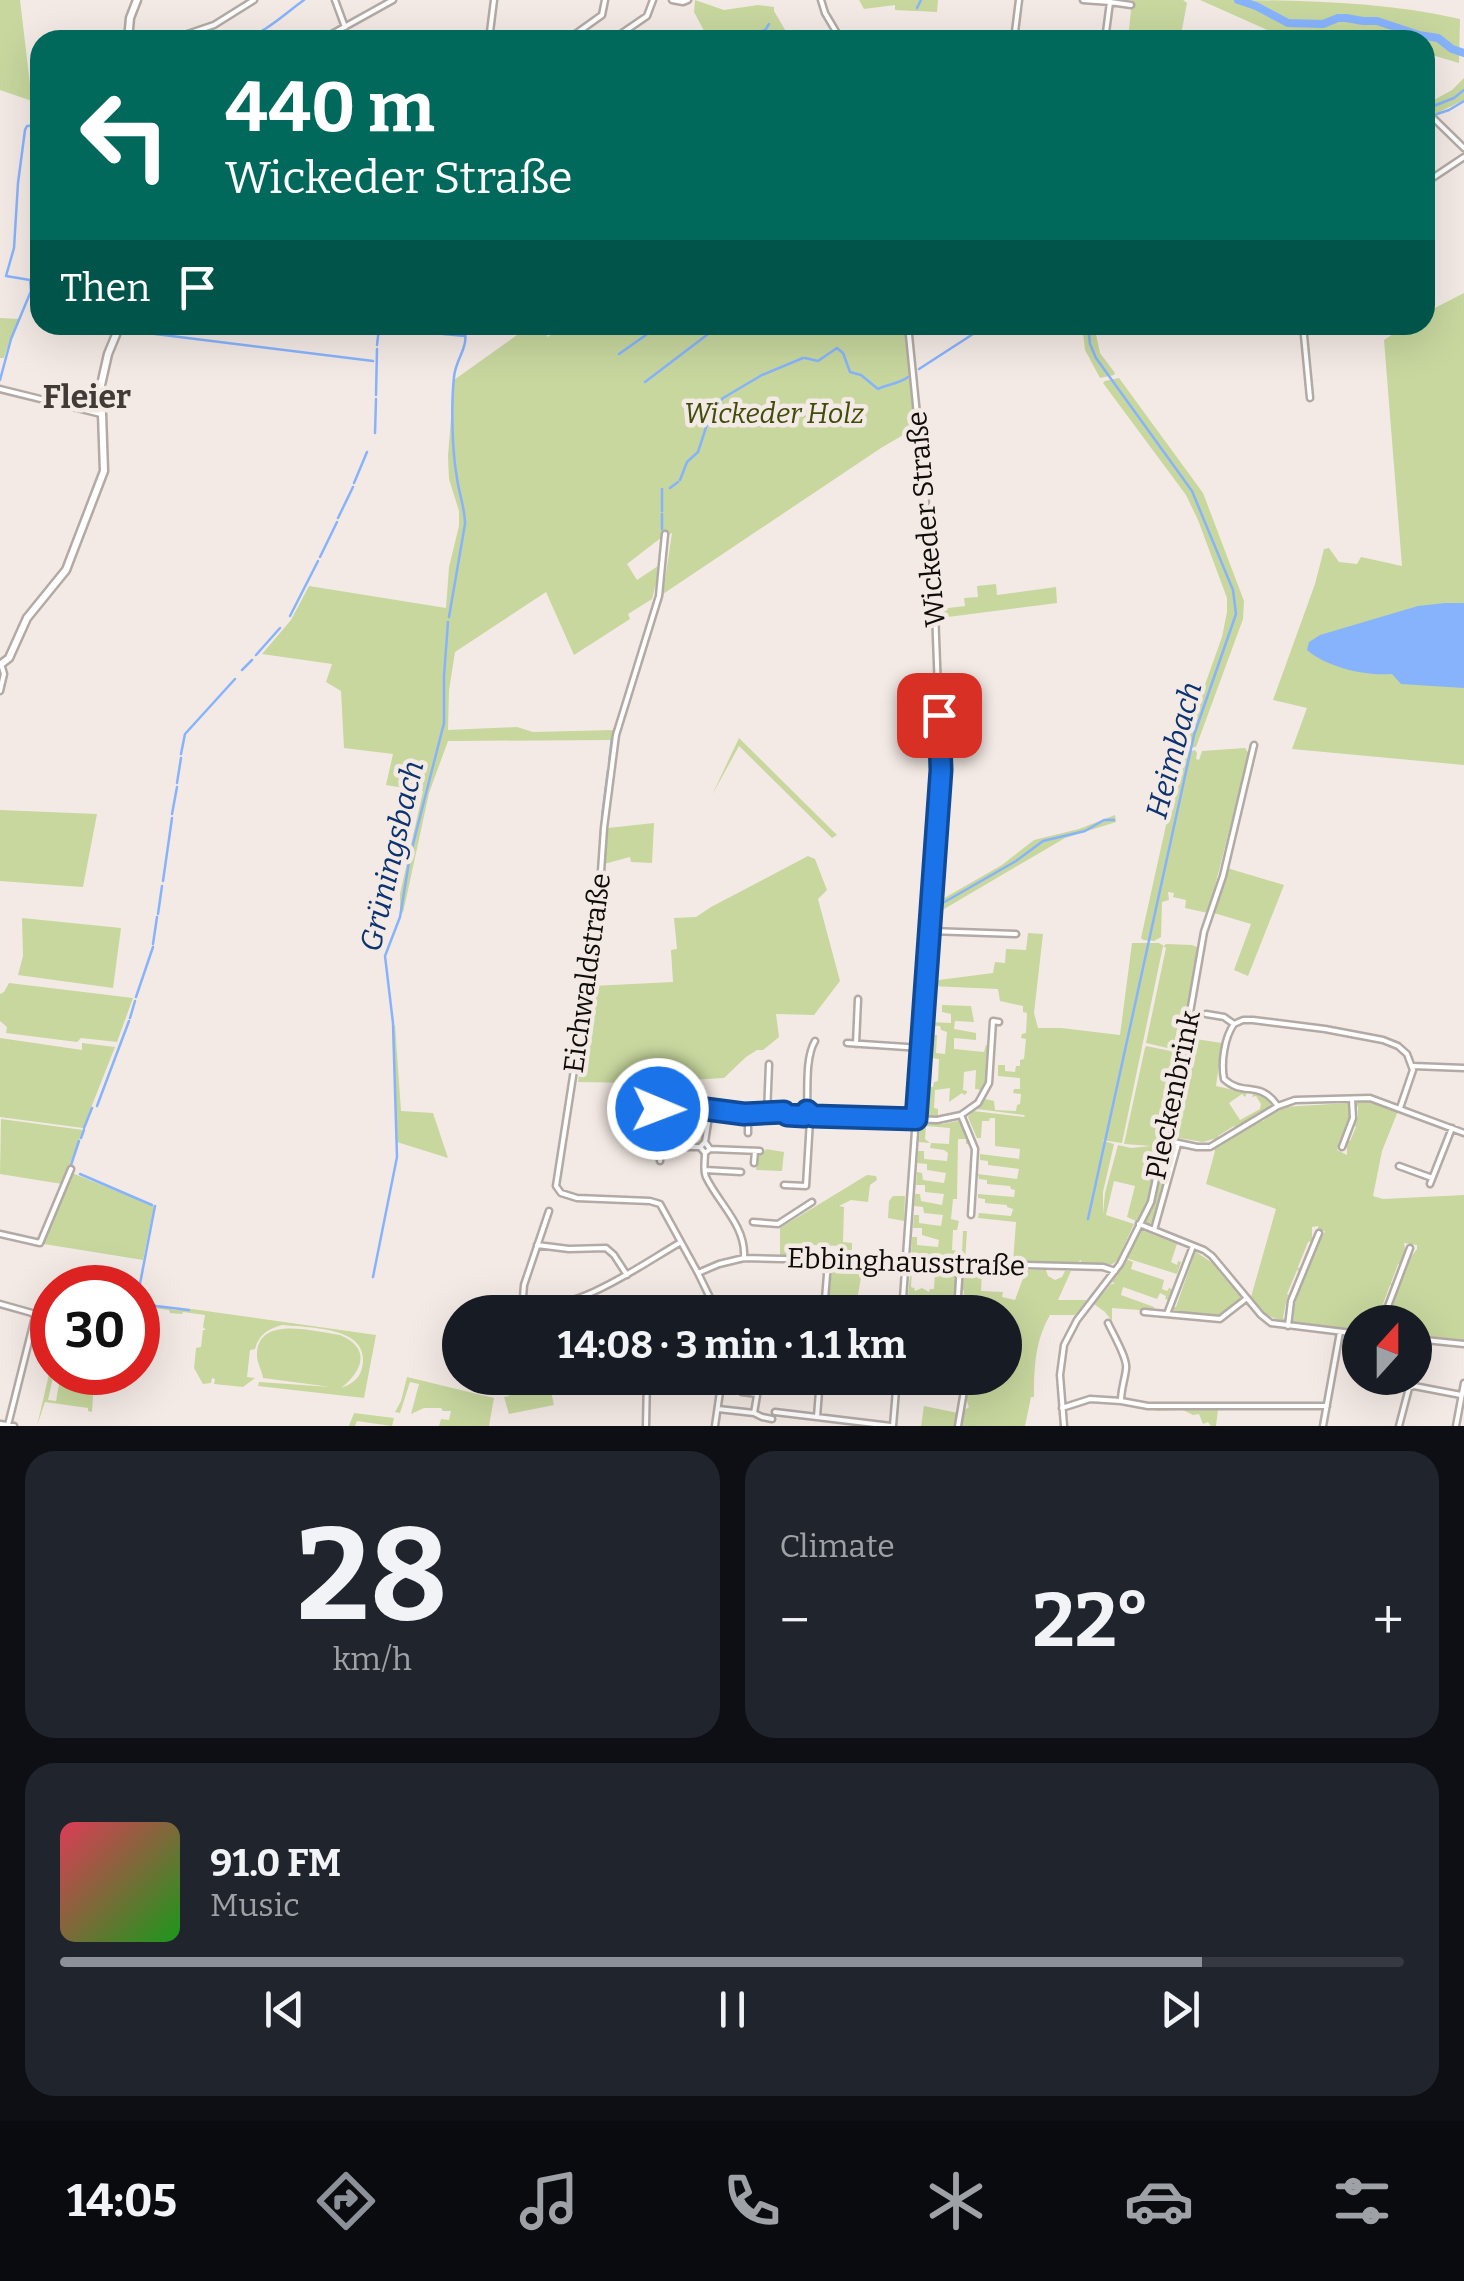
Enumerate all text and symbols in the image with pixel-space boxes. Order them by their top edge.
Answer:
text: 440 m [225,66,435,150]
icon: left [60,70,190,200]
text: Wickeder Straße [225,151,573,205]
icon: arrive [170,260,225,315]
text: Then [60,265,150,311]
district label: Fleier [43,378,131,416]
park label: Wickeder Holz [684,397,864,430]
street label: Wickeder Straße [900,410,952,628]
pin [897,673,982,758]
water label: Heimbach [1139,678,1209,822]
icon: arrive [912,688,967,743]
water label: Grüningsbach [353,757,431,955]
street label: Eichwaldstraße [557,871,617,1075]
street label: Pleckenbrink [1139,1008,1207,1182]
position arrow [606,1057,710,1161]
street label: Ebbinghausstraße [786,1241,1026,1283]
speed limit sign: 30 [30,1265,160,1395]
north arrow [1342,1305,1432,1395]
map controls [1342,1305,1432,1395]
text: 14:08 · 3 min · 1.1 km [558,1322,906,1368]
text: 28 [297,1497,448,1653]
text: Climate [780,1527,895,1565]
text: 22° [1032,1576,1150,1666]
text: − [780,1588,810,1654]
text: + [1373,1588,1404,1654]
text: km/h [333,1640,412,1678]
text: 91.0 FM [210,1840,341,1886]
text: Music [210,1886,300,1924]
icon: previous [257,1982,312,2037]
icon: pause [705,1982,760,2037]
icon: next [1153,1982,1208,2037]
icon: directions [311,2166,381,2236]
icon: music [514,2166,584,2236]
icon: phone [717,2166,787,2236]
icon: climate [921,2166,991,2236]
icon: car [1124,2166,1194,2236]
icon: filters [1327,2166,1397,2236]
text: 14:05 [67,2174,177,2228]

